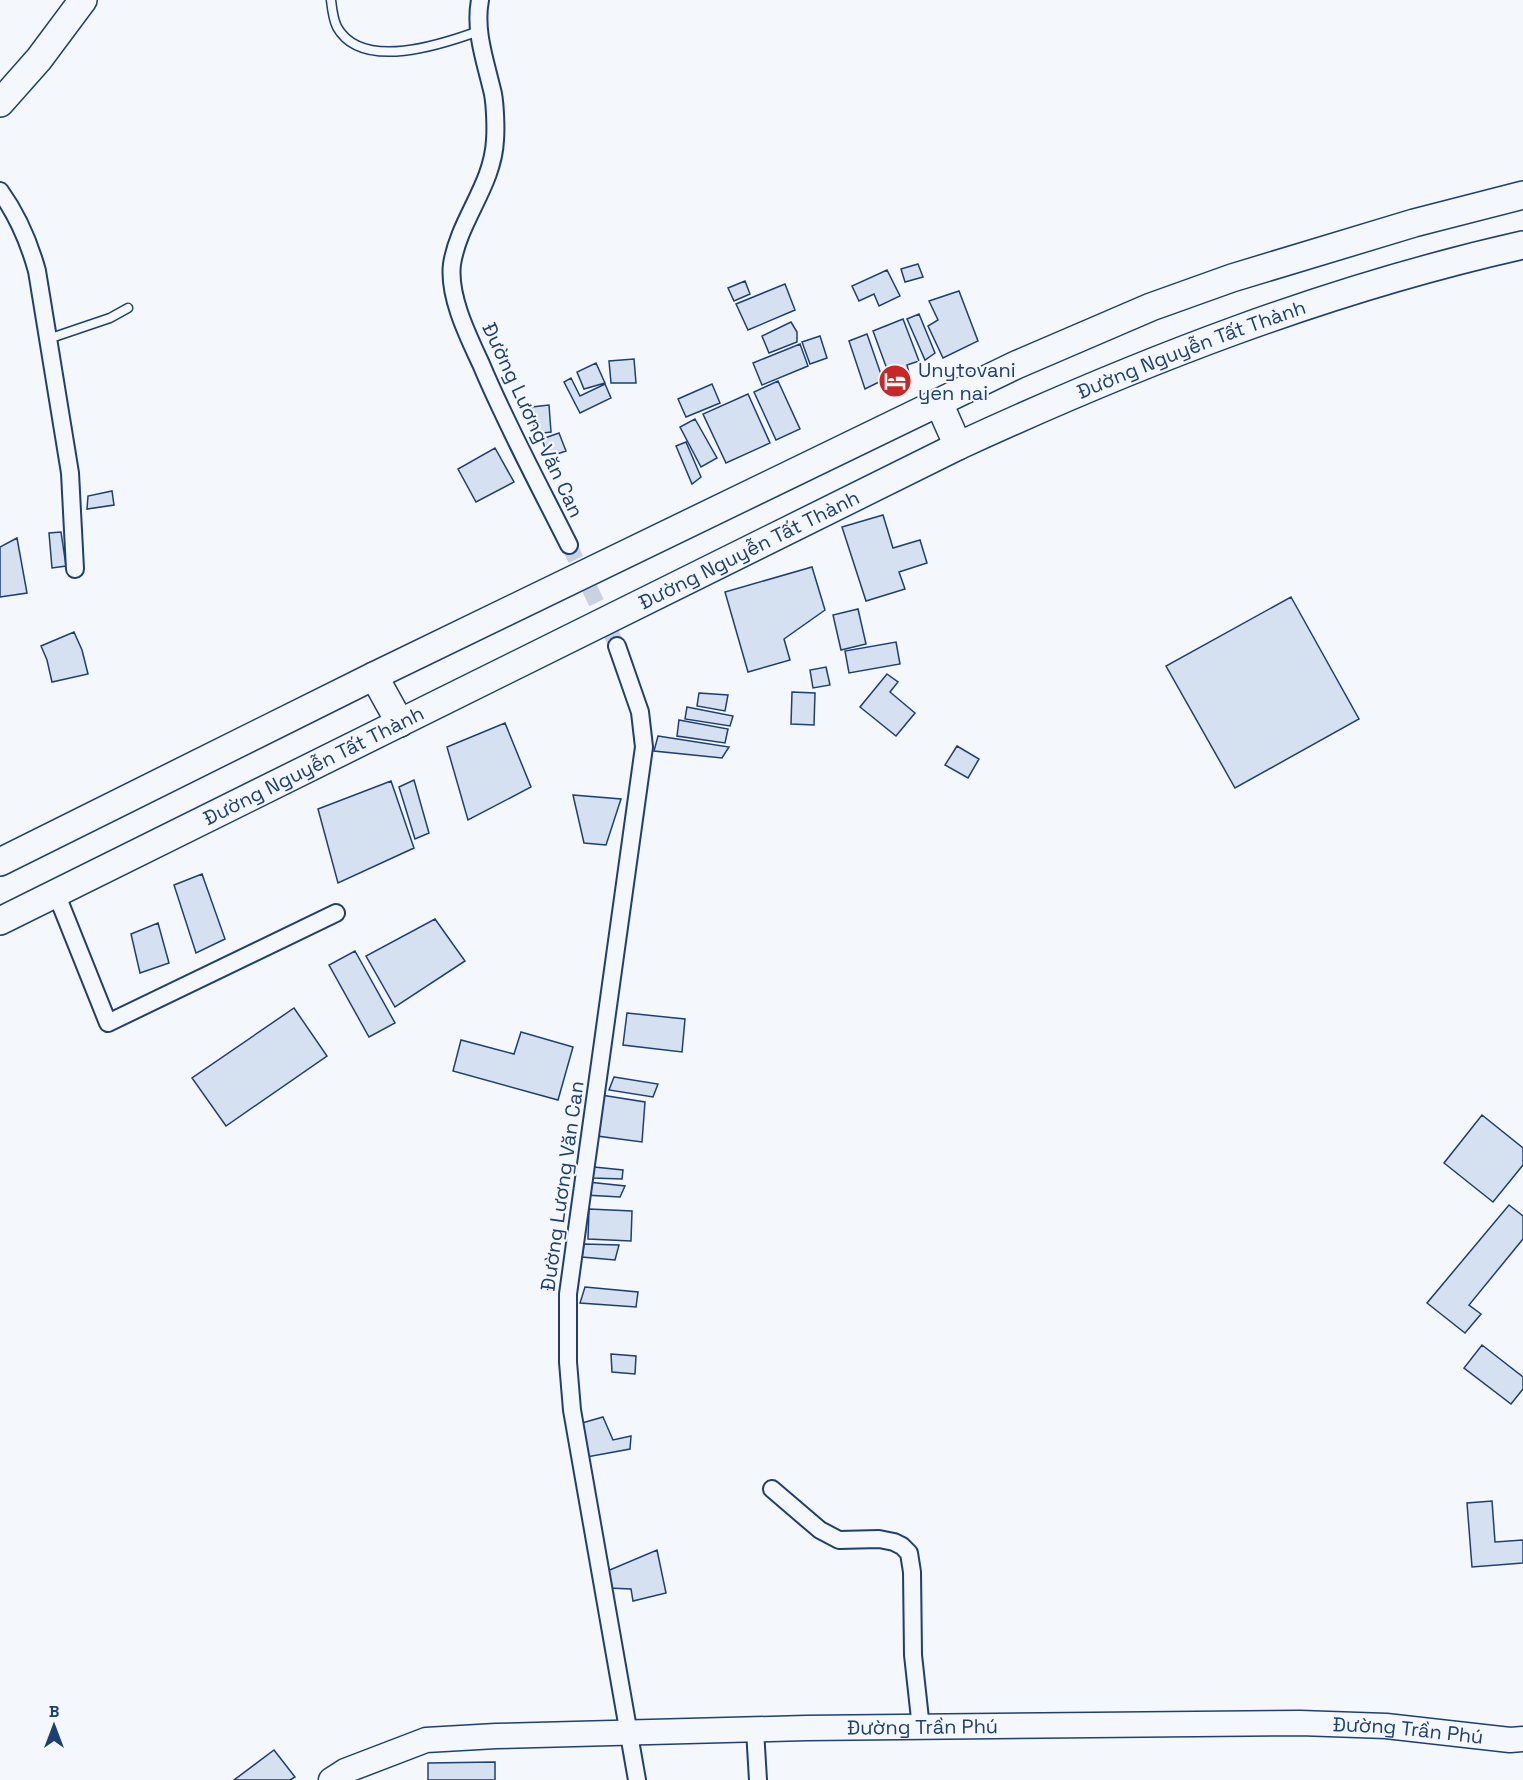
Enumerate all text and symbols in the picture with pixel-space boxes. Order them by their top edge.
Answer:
street label: Đường Nguyễn Tất Thành [1073,294,1309,405]
street label: Đường Lương Văn Can [476,318,590,522]
place label: Unytovani yen nai [918,357,1016,406]
hotel icon: Unytovani yen nai [877,363,913,399]
street label: Đường Nguyễn Tất Thành [634,484,864,615]
street label: Đường Nguyễn Tất Thành [199,700,428,831]
street label: Đường Lương Văn Can [534,1079,590,1293]
north arrow [24,1696,84,1756]
text: B [49,1701,59,1722]
street label: Đường Trần Phú [1332,1711,1485,1750]
street label: Đường Trần Phú [847,1713,998,1741]

